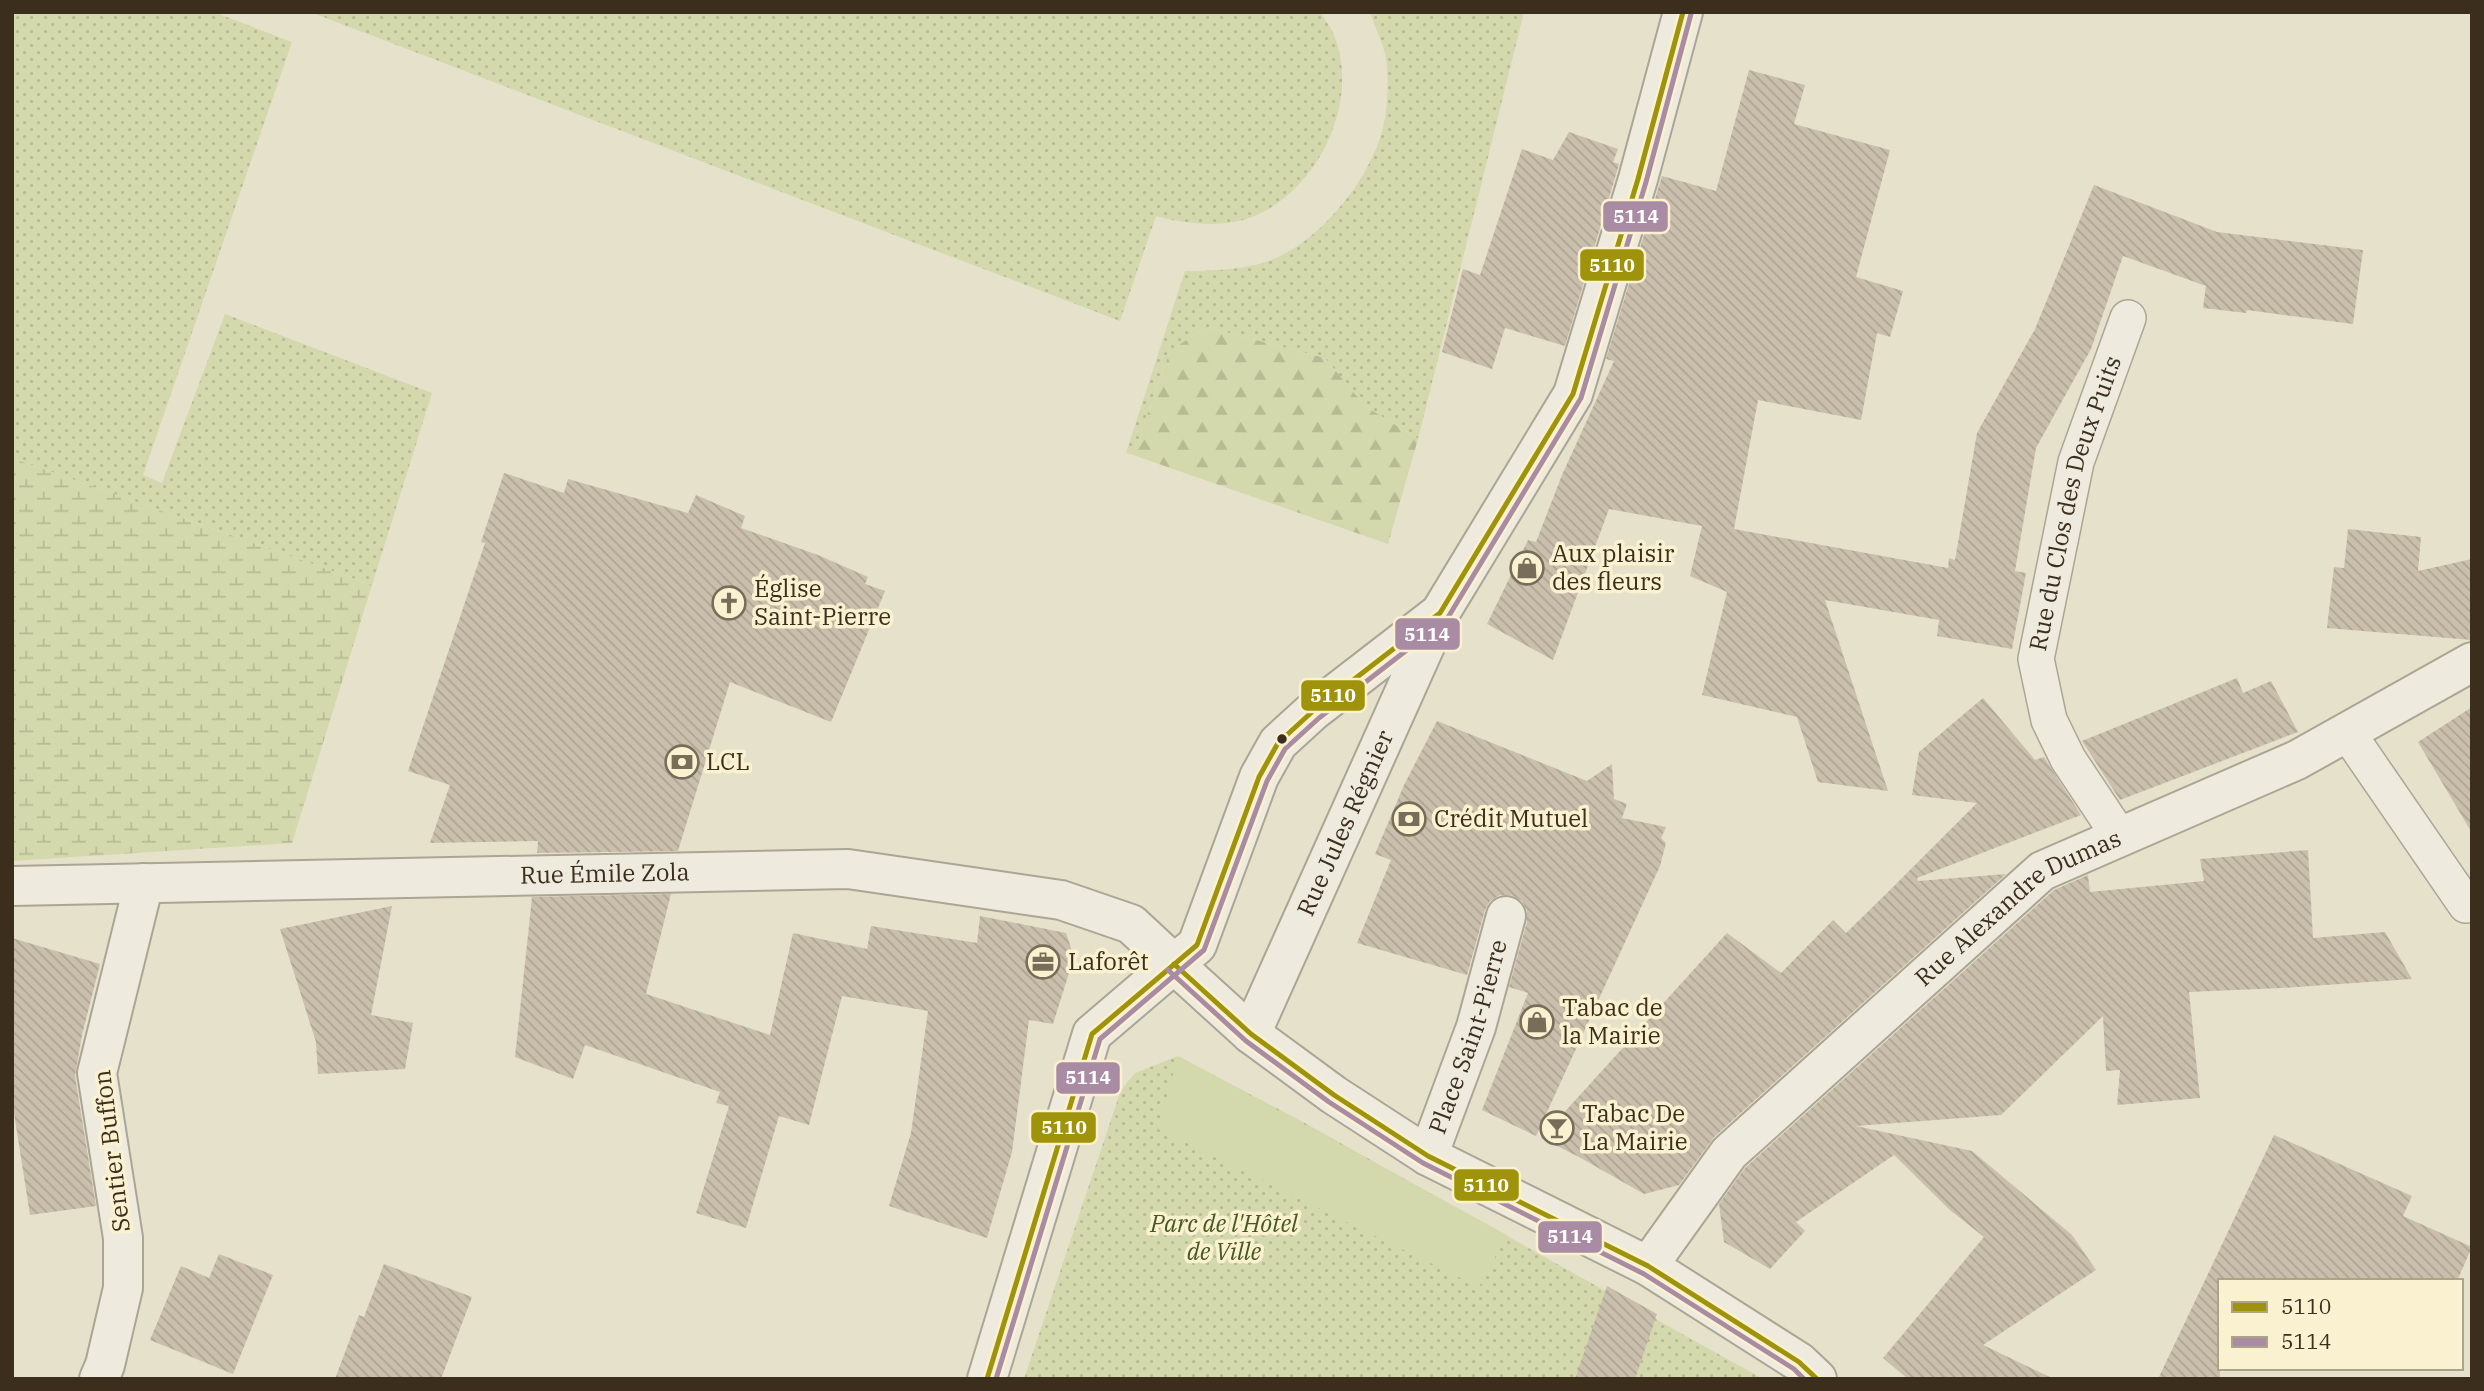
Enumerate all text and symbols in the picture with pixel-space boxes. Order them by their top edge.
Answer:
line badge: 5114 [1602,200,1669,233]
text: 5114 [1613,204,1659,228]
line badge: 5110 [1579,248,1645,282]
text: 5110 [1589,253,1635,277]
street label: Rue du Clos des Deux Puits [2021,351,2128,654]
place label: Aux plaisir des fleurs [1552,537,1675,597]
shop icon: Aux plaisir des fleurs [1508,549,1546,587]
place label: Église Saint-Pierre [754,572,891,632]
church icon: Église Saint-Pierre [710,584,748,622]
line badge: 5114 [1394,617,1461,651]
text: 5114 [1404,622,1450,646]
line badge: 5110 [1300,679,1366,712]
text: 5110 [1310,683,1356,707]
street label: Rue Jules Régnier [1289,724,1400,921]
unlabelled marker [1275,732,1289,746]
bank icon: LCL [663,743,701,781]
place label: LCL [706,745,750,777]
bank icon: Crédit Mutuel [1390,800,1428,838]
place label: Crédit Mutuel [1434,802,1588,834]
street label: Rue Alexandre Dumas [1908,822,2126,993]
street label: Rue Émile Zola [520,855,690,891]
street label: Place Saint-Pierre [1421,936,1514,1138]
office icon: Laforêt [1024,943,1062,981]
place label: Laforêt [1068,945,1149,977]
place label: Tabac de la Mairie [1562,991,1663,1051]
shop icon: Tabac de la Mairie [1518,1003,1556,1041]
line badge: 5114 [1055,1061,1121,1095]
text: 5114 [1065,1065,1111,1089]
street label: Sentier Buffon [85,1068,137,1234]
place label: Tabac De La Mairie [1582,1097,1688,1157]
bar icon: Tabac De La Mairie [1538,1109,1576,1147]
line badge: 5110 [1030,1111,1097,1144]
text: 5110 [1041,1115,1087,1139]
line badge: 5110 [1453,1168,1520,1202]
text: 5110 [1463,1173,1509,1197]
park label: Parc de l'Hôtel de Ville [1149,1207,1299,1267]
line badge: 5114 [1537,1220,1603,1254]
text: 5114 [1547,1224,1593,1248]
legend [2218,1279,2463,1370]
text: 5110 [2281,1292,2331,1320]
text: 5114 [2281,1327,2331,1355]

